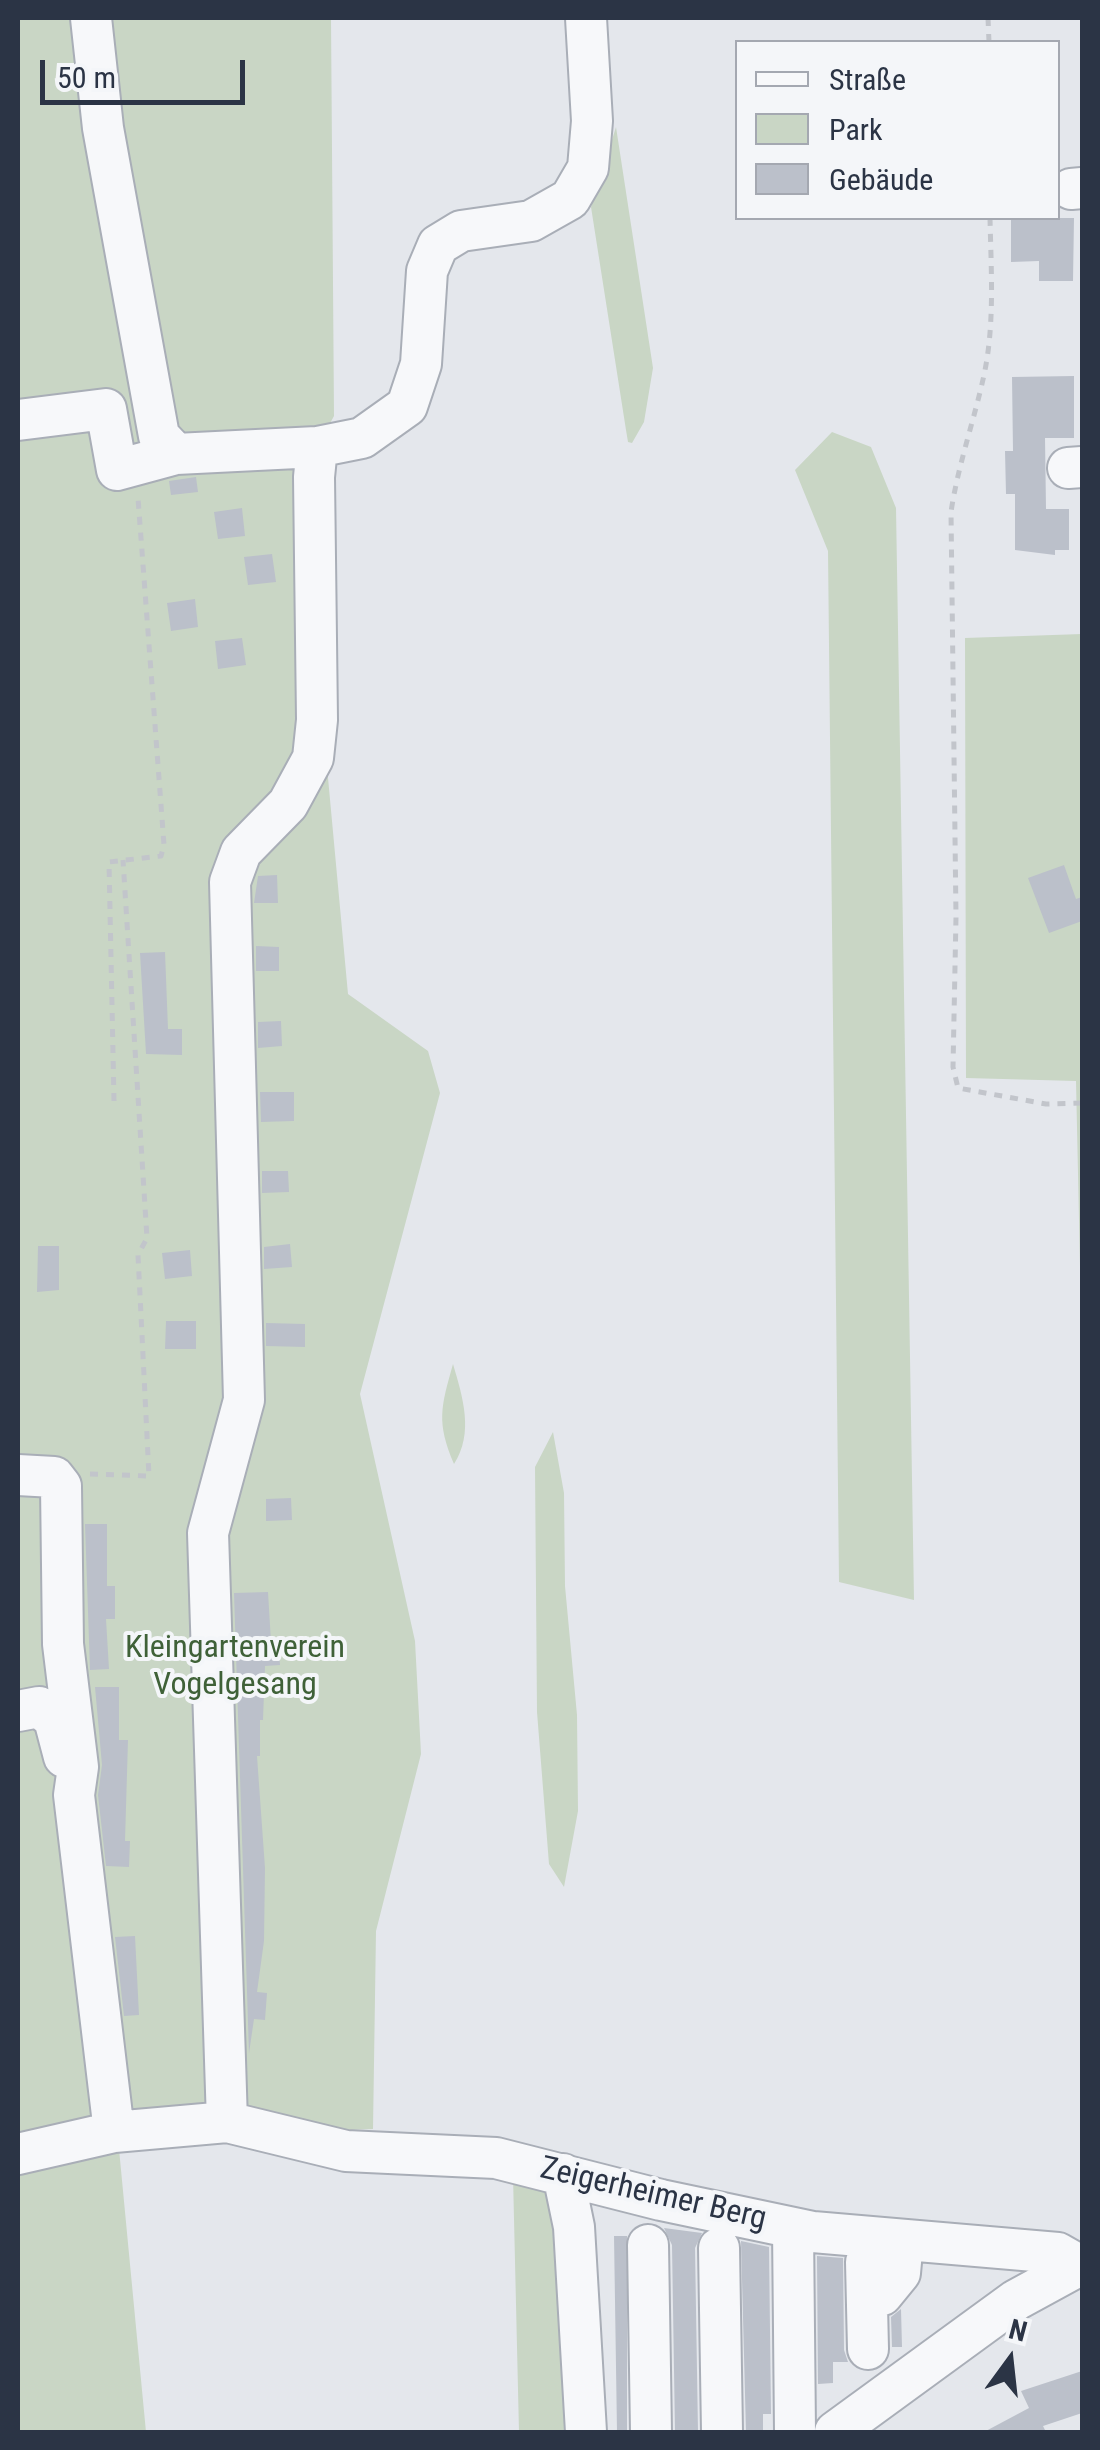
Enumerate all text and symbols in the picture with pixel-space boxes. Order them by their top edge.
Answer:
scale bar [45,40,250,102]
legend [735,40,1060,220]
text: 50 m [57,60,116,95]
text: Straße [829,62,906,97]
text: Park [829,112,883,147]
text: Gebäude [829,162,933,197]
park label: Kleingartenverein Vogelgesang [125,1630,345,1705]
street label: Zeigerheimer Berg [536,2150,770,2240]
north arrow [960,2310,1060,2410]
text: N [1005,2312,1030,2349]

